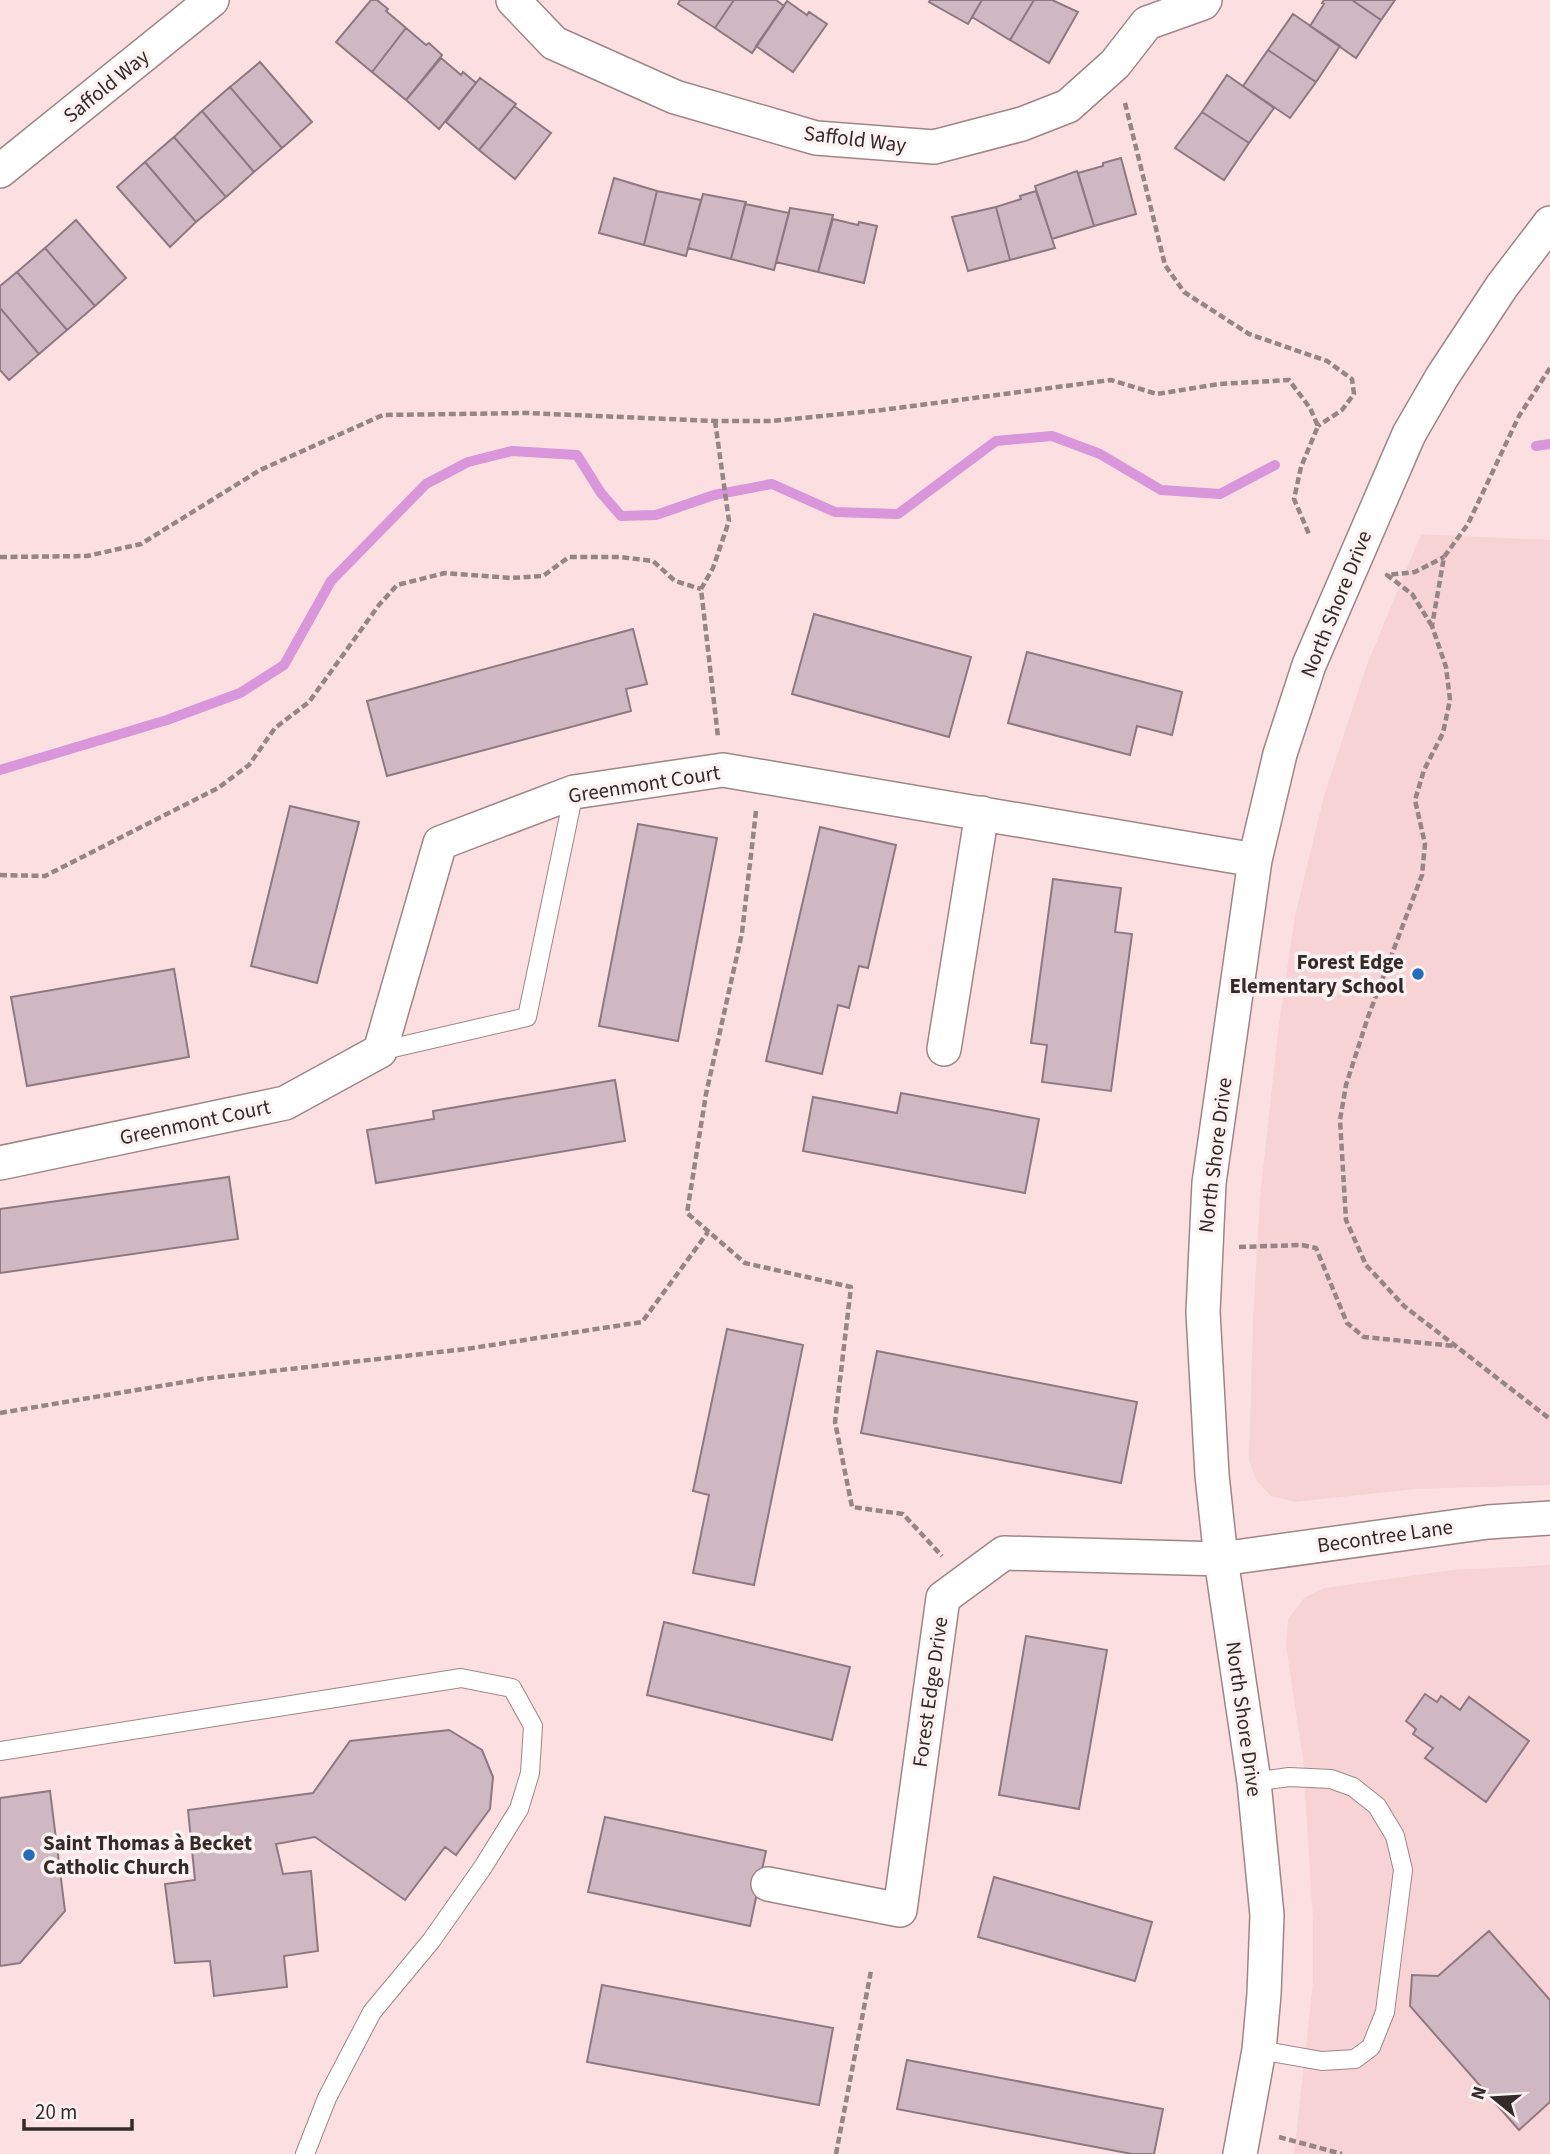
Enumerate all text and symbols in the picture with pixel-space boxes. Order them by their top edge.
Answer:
street label: Saffold Way [57,42,156,130]
street label: Saffold Way [802,118,908,160]
street label: North Shore Drive [1293,526,1379,682]
street label: Greenmont Court [566,757,722,811]
place label: Forest Edge Elementary School [1230,947,1404,1001]
marker: Forest Edge Elementary School [1410,966,1426,982]
street label: North Shore Drive [1191,1076,1239,1234]
street label: Greenmont Court [117,1091,273,1153]
street label: Becontree Lane [1315,1512,1455,1560]
street label: Forest Edge Drive [905,1615,955,1769]
street label: North Shore Drive [1218,1640,1270,1798]
place label: Saint Thomas à Becket Catholic Church [43,1828,252,1882]
marker: Saint Thomas à Becket Catholic Church [21,1847,37,1863]
north arrow [1459,2063,1529,2133]
text: N [1464,2083,1494,2103]
scale bar [24,2088,133,2132]
text: 20 m [35,2097,77,2127]

